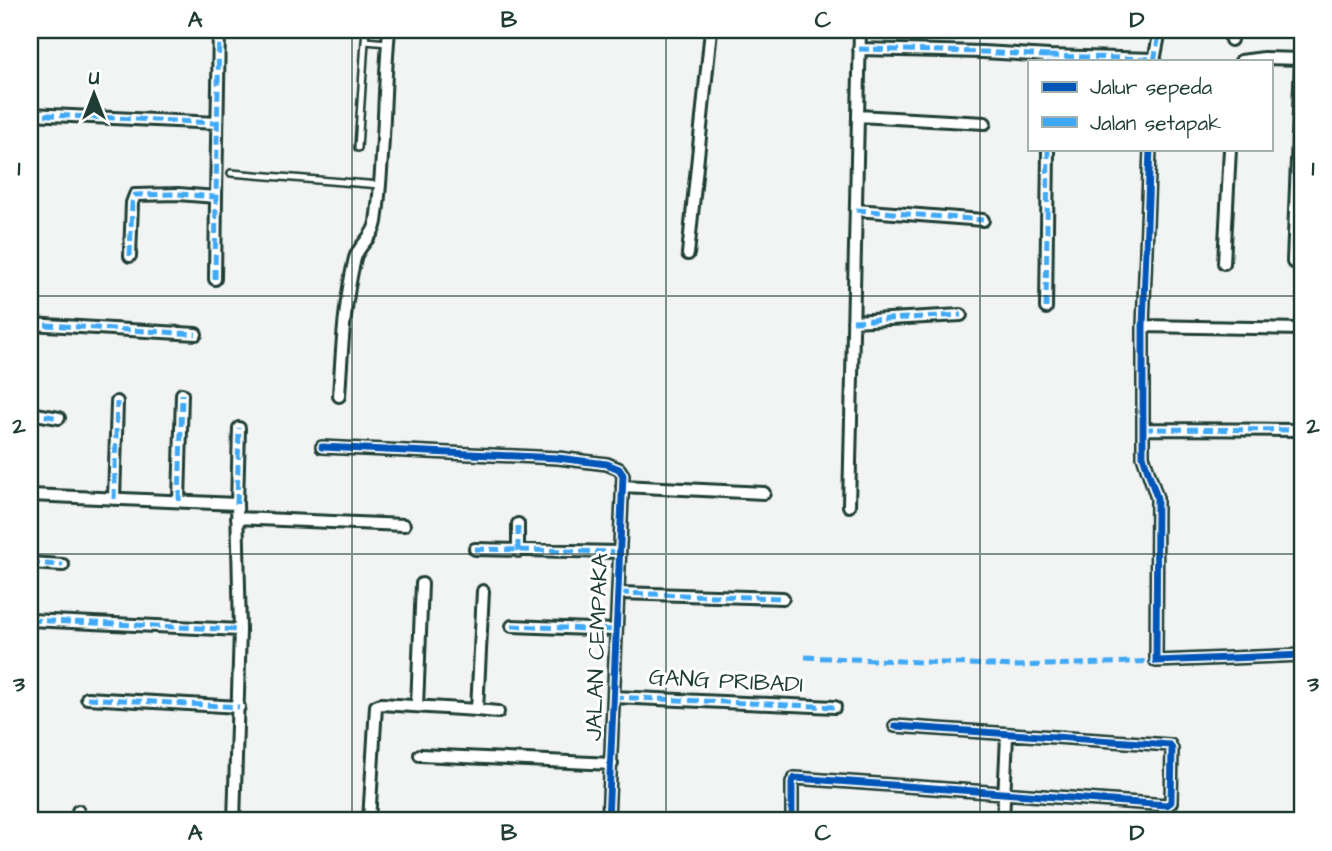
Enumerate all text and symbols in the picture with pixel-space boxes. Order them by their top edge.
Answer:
text: A [188,4,203,36]
text: B [501,4,518,36]
text: C [815,4,832,36]
text: D [1130,4,1145,36]
north arrow [60,60,130,130]
legend [1028,60,1272,150]
text: U [89,65,100,92]
text: Jalur sepeda [1090,73,1212,103]
text: Jalan setapak [1090,109,1221,139]
text: 1 [18,152,21,184]
text: 1 [1312,152,1315,184]
text: 2 [11,410,26,442]
text: 2 [1305,410,1320,442]
street label: JALAN CEMPAKA [578,552,616,742]
street label: GANG PRIBADI [648,661,804,701]
text: 3 [12,668,25,700]
text: 3 [1306,668,1319,700]
text: A [188,817,203,849]
text: B [501,817,518,849]
text: C [815,817,832,849]
text: D [1130,817,1145,849]

